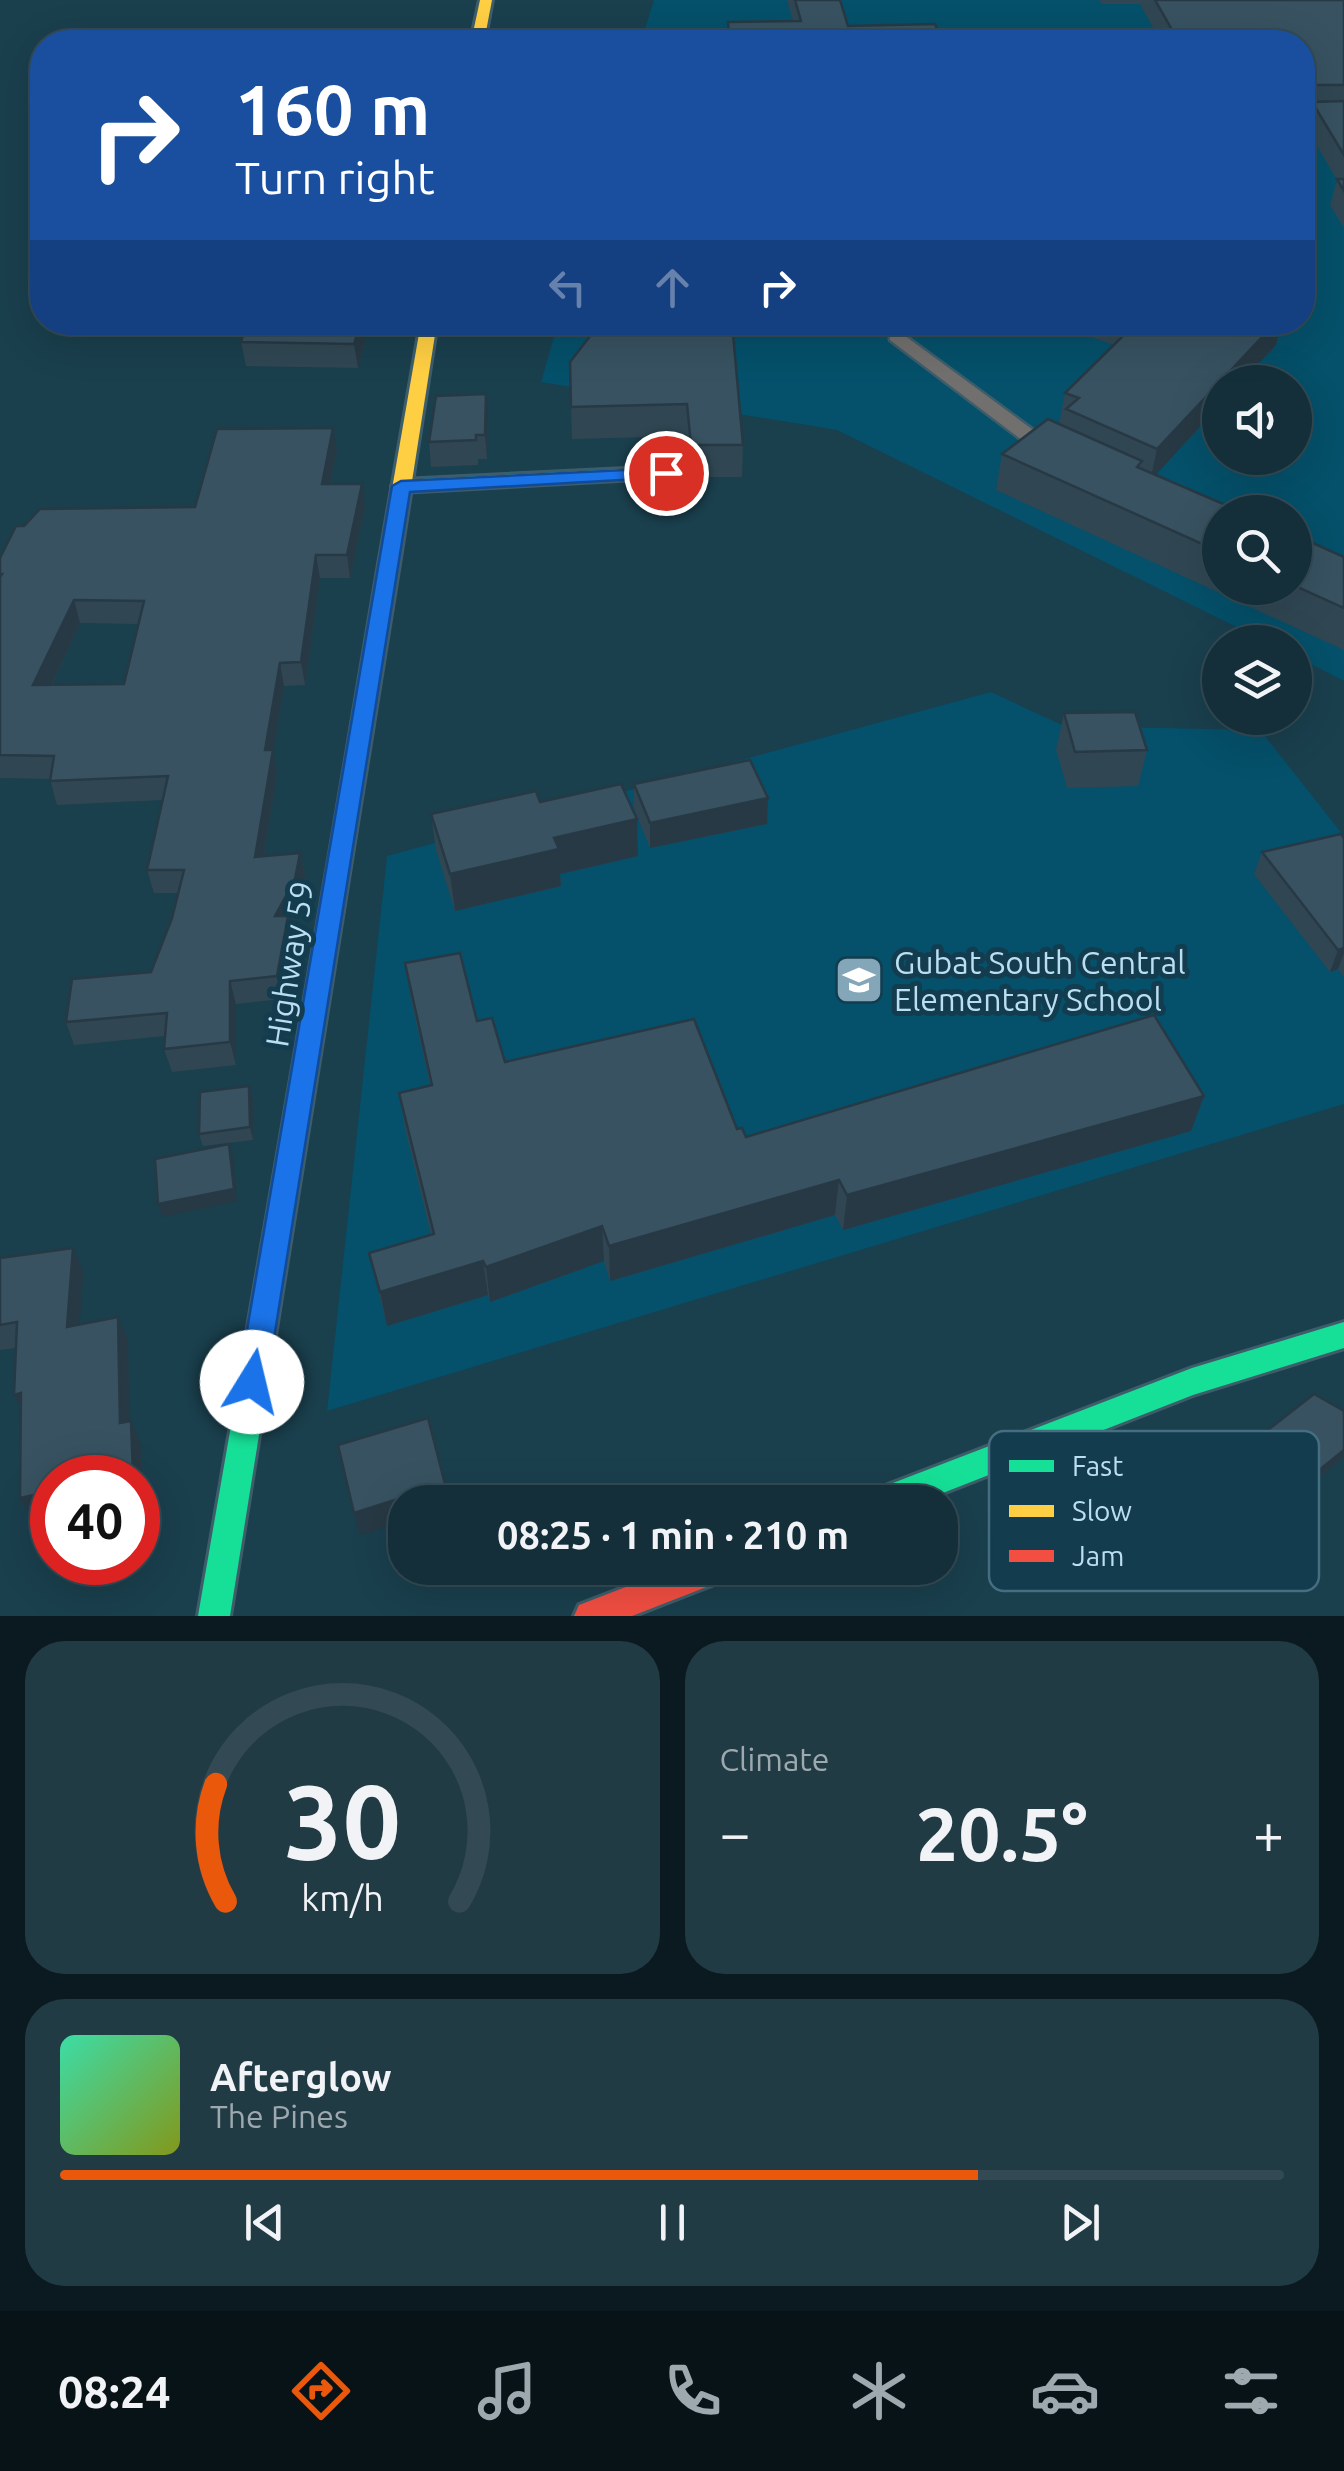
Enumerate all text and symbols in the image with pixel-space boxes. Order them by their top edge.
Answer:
icon: right [70,70,200,200]
text: 160 m [235,70,430,148]
text: Turn right [235,152,435,203]
icon: left [540,260,595,315]
icon: ahead [645,260,700,315]
icon: right [750,260,805,315]
map controls [1202,365,1312,735]
button: sound [1202,365,1312,475]
pin [624,431,709,516]
icon: arrive [639,446,694,501]
button: search [1202,495,1312,605]
button: layers [1202,625,1312,735]
street label: Highway 59 [258,879,320,1049]
place label: Gubat South Central Elementary School [894,944,1186,1017]
school or university icon: Gubat South Central Elementary School [833,954,885,1006]
position arrow [200,1330,304,1434]
legend [989,1431,1319,1591]
text: Fast [1072,1450,1123,1481]
speed limit sign: 40 [30,1455,160,1585]
text: Slow [1072,1495,1132,1526]
text: 08:25 · 1 min · 210 m [497,1514,849,1556]
text: Jam [1072,1540,1124,1571]
text: Climate [720,1741,830,1777]
text: 30 [284,1762,401,1879]
text: 20.5° [916,1791,1088,1875]
text: − [720,1802,751,1863]
text: + [1253,1802,1284,1863]
text: km/h [301,1878,384,1918]
text: Afterglow [210,2056,392,2098]
text: The Pines [210,2098,348,2134]
icon: previous [237,2195,292,2250]
icon: pause [645,2195,700,2250]
icon: next [1053,2195,1108,2250]
icon: directions [286,2356,356,2426]
icon: music [472,2356,542,2426]
icon: phone [658,2356,728,2426]
icon: climate [844,2356,914,2426]
icon: car [1030,2356,1100,2426]
icon: filters [1216,2356,1286,2426]
text: 08:24 [58,2366,171,2417]

